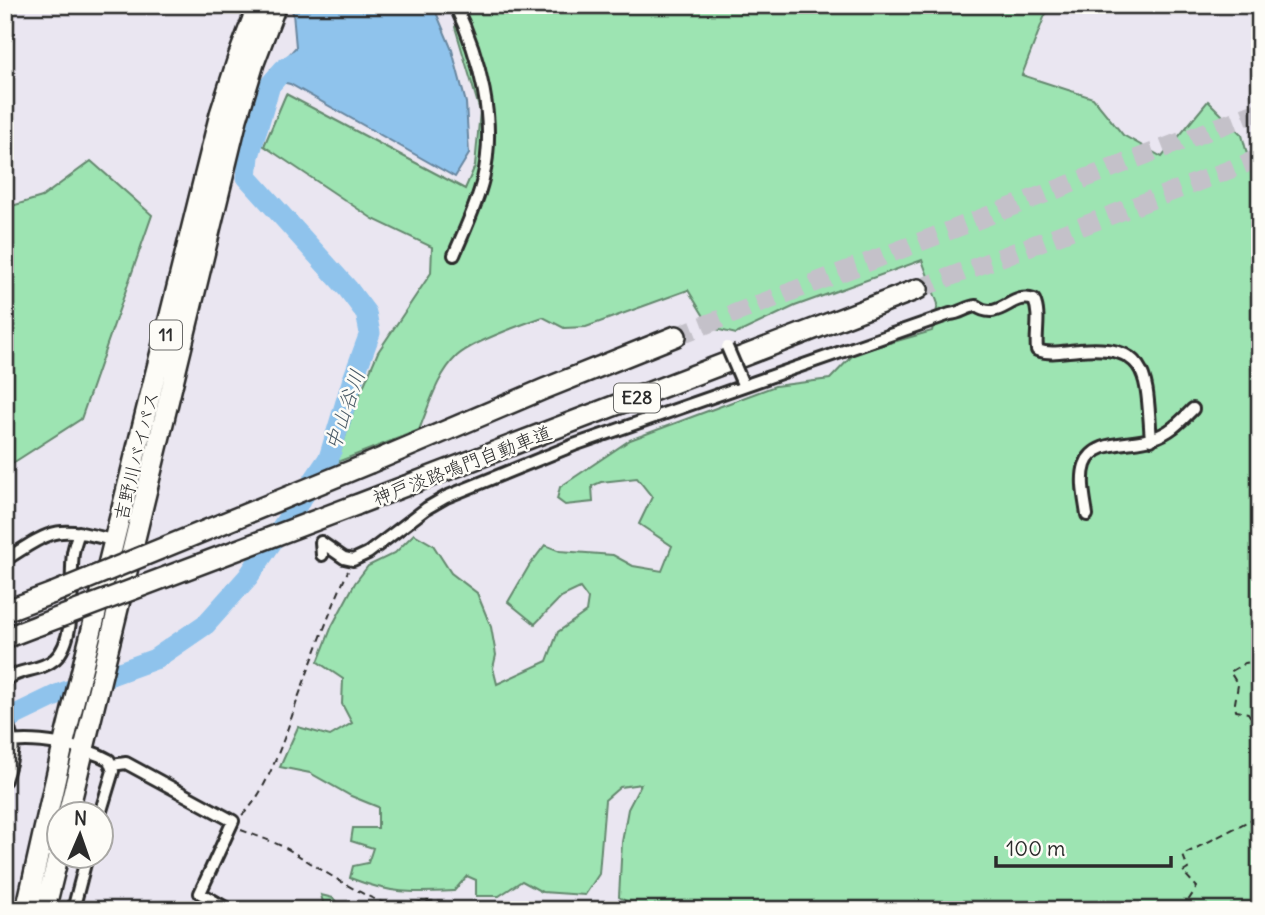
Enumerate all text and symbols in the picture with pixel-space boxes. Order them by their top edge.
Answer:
road number: 11 [150,320,182,349]
water label: 中山谷川 [318,366,371,454]
road number: E28 [614,384,660,412]
street label: 吉野川バイパス [108,389,164,523]
street label: 神戸淡路鳴門自動車道 [369,420,555,510]
north arrow [46,800,116,870]
text: N [74,806,88,830]
scale bar [996,824,1170,868]
text: 100 m [1006,835,1065,862]

